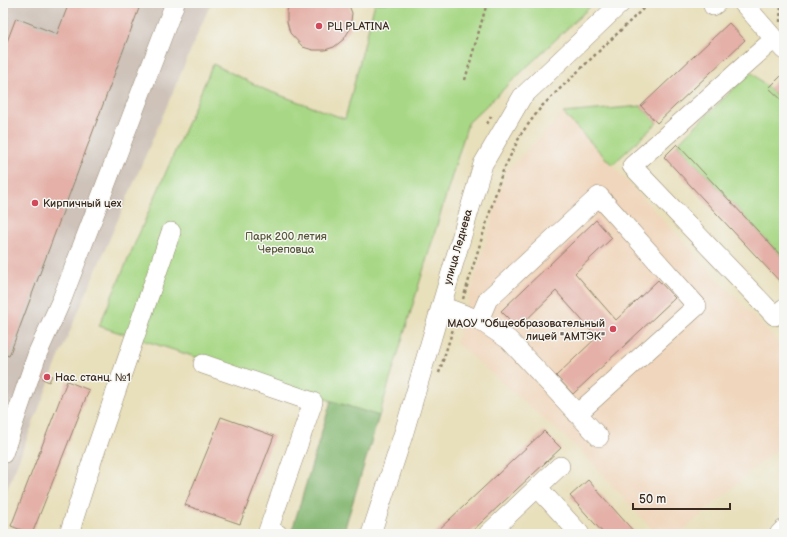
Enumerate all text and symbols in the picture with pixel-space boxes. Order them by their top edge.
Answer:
place label: РЦ PLATINA [327,20,389,33]
marker: РЦ PLATINA [314,21,324,31]
place label: Кирпичный цех [43,197,122,210]
marker: Кирпичный цех [30,198,40,208]
street label: улица Леднева [441,207,475,286]
park label: Парк 200 летия Череповца [245,230,327,256]
place label: МАОУ "Общеобразовательный лицей "АМТЭК" [447,317,605,343]
marker: МАОУ "Общеобразовательный лицей "АМТЭК" [608,324,618,334]
place label: Нас. станц. №1 [55,371,131,384]
marker: Нас. станц. №1 [42,372,52,382]
scale bar [633,485,730,511]
text: 50 m [639,492,666,507]

